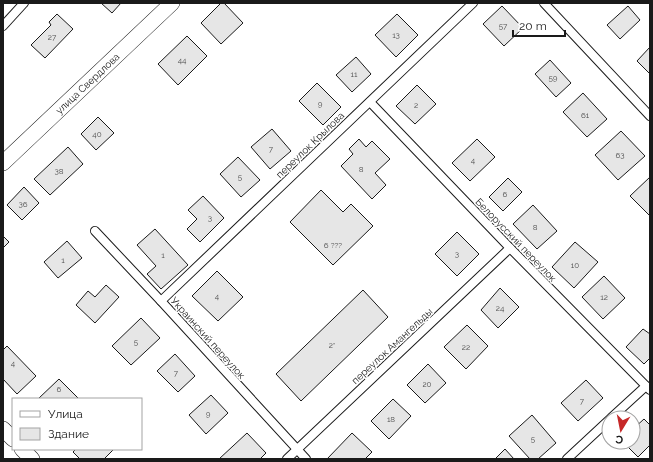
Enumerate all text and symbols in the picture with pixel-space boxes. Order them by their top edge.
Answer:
scale bar [513,12,565,38]
text: 20 m [519,19,547,33]
house number: 57 [499,21,508,31]
house number: 13 [392,30,400,40]
house number: 27 [48,32,57,42]
street label: улица Свердлова [53,51,121,116]
house number: 44 [178,55,187,65]
house number: 11 [351,69,358,79]
house number: 59 [548,73,558,83]
house number: 9 [318,99,323,109]
house number: 2 [414,100,418,110]
street label: переулок Крылова [274,110,346,180]
house number: 61 [581,110,590,120]
house number: 40 [92,129,102,139]
house number: 7 [269,144,274,154]
house number: 63 [615,150,625,160]
house number: 4 [471,155,476,165]
house number: 8 [359,164,364,174]
house number: 38 [54,166,64,176]
house number: 5 [238,172,243,182]
house number: 6 [503,189,508,199]
street label: Белорусский переулок [473,196,559,284]
house number: 36 [18,199,28,209]
house number: 3 [208,213,212,223]
house number: 8 [533,222,538,232]
house number: 6 ??? [324,240,342,250]
house number: 3 [455,249,459,259]
house number: 1 [161,250,165,260]
house number: 1 [61,255,65,265]
house number: 10 [571,260,579,270]
house number: 4 [215,291,220,301]
house number: 12 [600,292,608,302]
street label: Украинский переулок [169,295,247,381]
house number: 24 [496,303,505,313]
street label: переулок Амангельды [349,306,435,386]
house number: 5 [134,337,139,347]
house number: 2* [329,340,336,350]
house number: 22 [462,342,470,352]
house number: 4 [11,358,16,368]
house number: 7 [174,368,179,378]
house number: 20 [422,379,432,389]
house number: 6 [57,384,62,394]
house number: 7 [580,396,585,406]
legend [12,398,142,450]
text: Улица [48,407,83,421]
house number: 9 [206,409,211,419]
north arrow [601,410,641,450]
house number: 18 [387,414,395,424]
text: Здание [48,427,89,441]
text: С [614,432,624,446]
house number: 5 [531,434,536,444]

